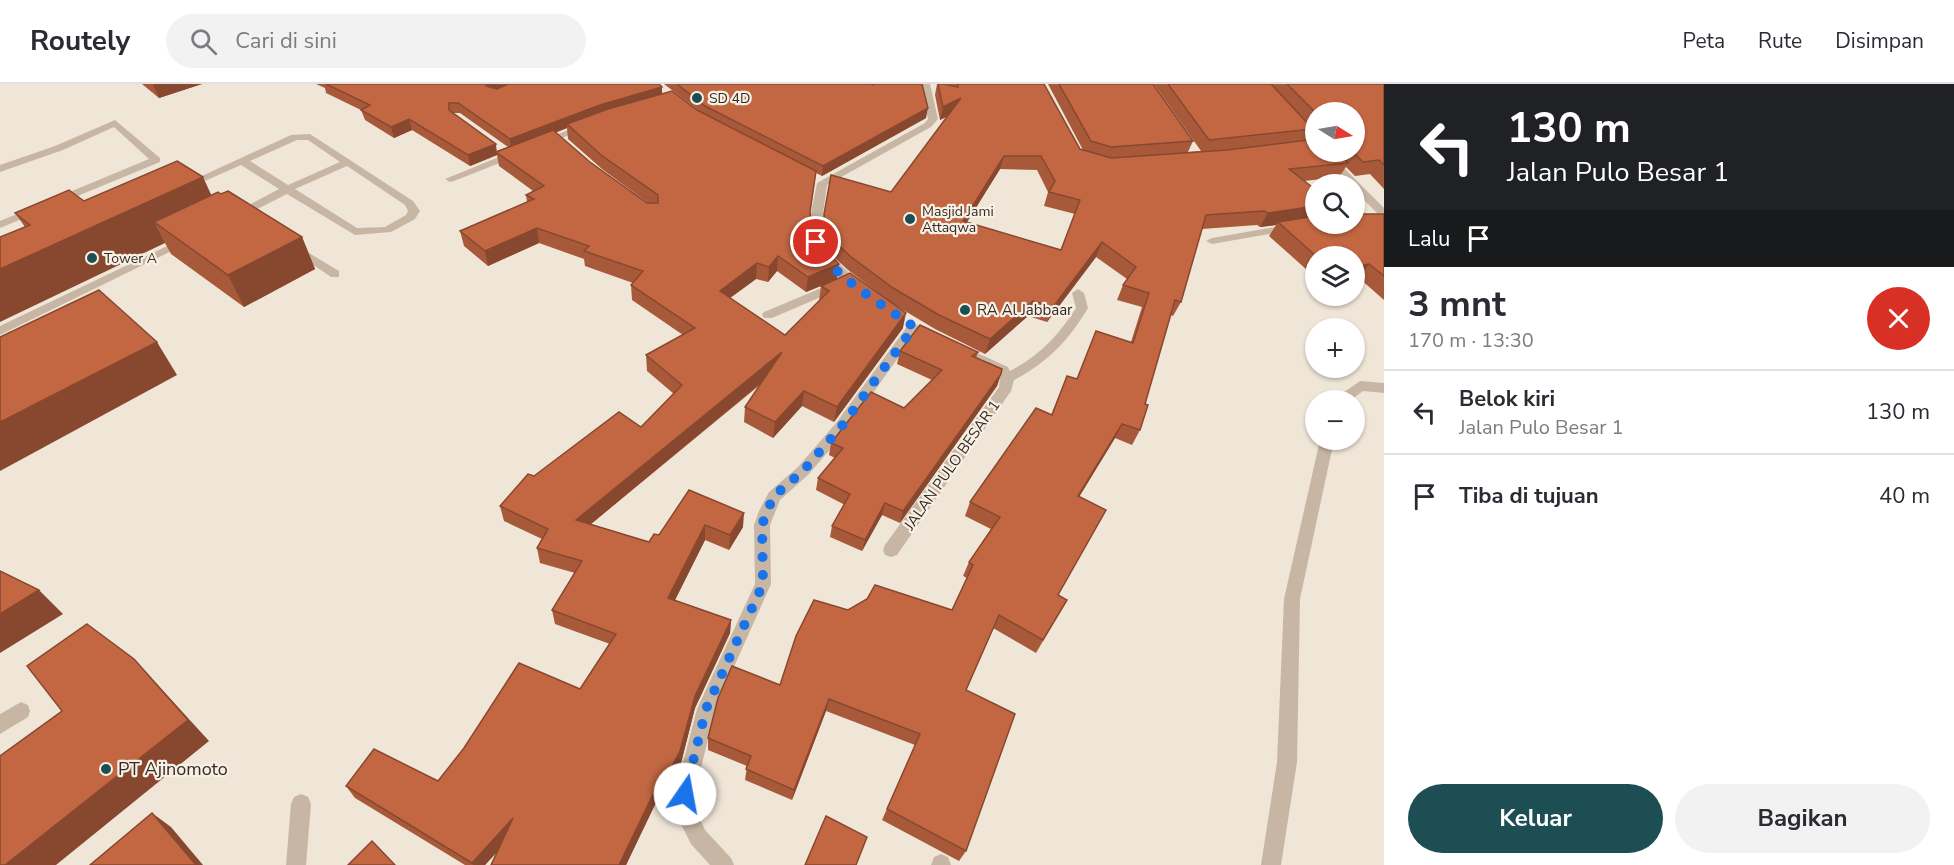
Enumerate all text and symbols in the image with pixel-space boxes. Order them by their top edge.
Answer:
search box [166,14,586,68]
text: Routely [30,22,130,60]
icon: search [187,25,220,58]
text: Cari di sini [235,26,337,56]
text: Peta [1683,27,1725,55]
text: Rute [1758,27,1802,55]
text: Disimpan [1835,27,1924,55]
place label: SD 4D [709,89,750,108]
marker: SD 4D [690,91,704,105]
text: 130 m [1507,100,1631,157]
north arrow [1305,102,1365,162]
map controls [1305,102,1365,450]
icon: left [1408,108,1486,186]
text: Jalan Pulo Besar 1 [1507,154,1729,191]
button: search [1305,174,1365,234]
place label: Masjid Jami Attaqwa [922,202,994,237]
marker: Masjid Jami Attaqwa [903,212,917,226]
pin [790,216,841,267]
icon: arrive [1462,222,1495,255]
text: Lalu [1408,224,1450,254]
icon: arrive [799,225,832,258]
button: layers [1305,246,1365,306]
place label: Tower A [104,249,157,268]
marker: Tower A [85,251,99,265]
text: 3 mnt [1408,280,1506,329]
button: close [1867,287,1930,350]
place label: RA Al Jabbaar [977,300,1073,320]
marker: RA Al Jabbaar [958,303,972,317]
button: + [1305,318,1365,378]
text: 170 m · 13:30 [1408,327,1534,354]
text: Belok kiri [1459,384,1555,414]
button: − [1305,390,1365,450]
street label: JALAN PULO BESAR 1 [899,396,1005,535]
icon: left [1408,396,1441,429]
text: 130 m [1866,397,1930,427]
text: Jalan Pulo Besar 1 [1459,414,1624,441]
icon: arrive [1408,480,1441,513]
text: Tiba di tujuan [1459,481,1599,511]
text: 40 m [1879,481,1930,511]
place label: PT Ajinomoto [118,757,228,781]
marker: PT Ajinomoto [99,762,113,776]
position arrow [653,762,717,826]
button: Keluar [1408,784,1663,853]
button: Bagikan [1675,784,1930,853]

